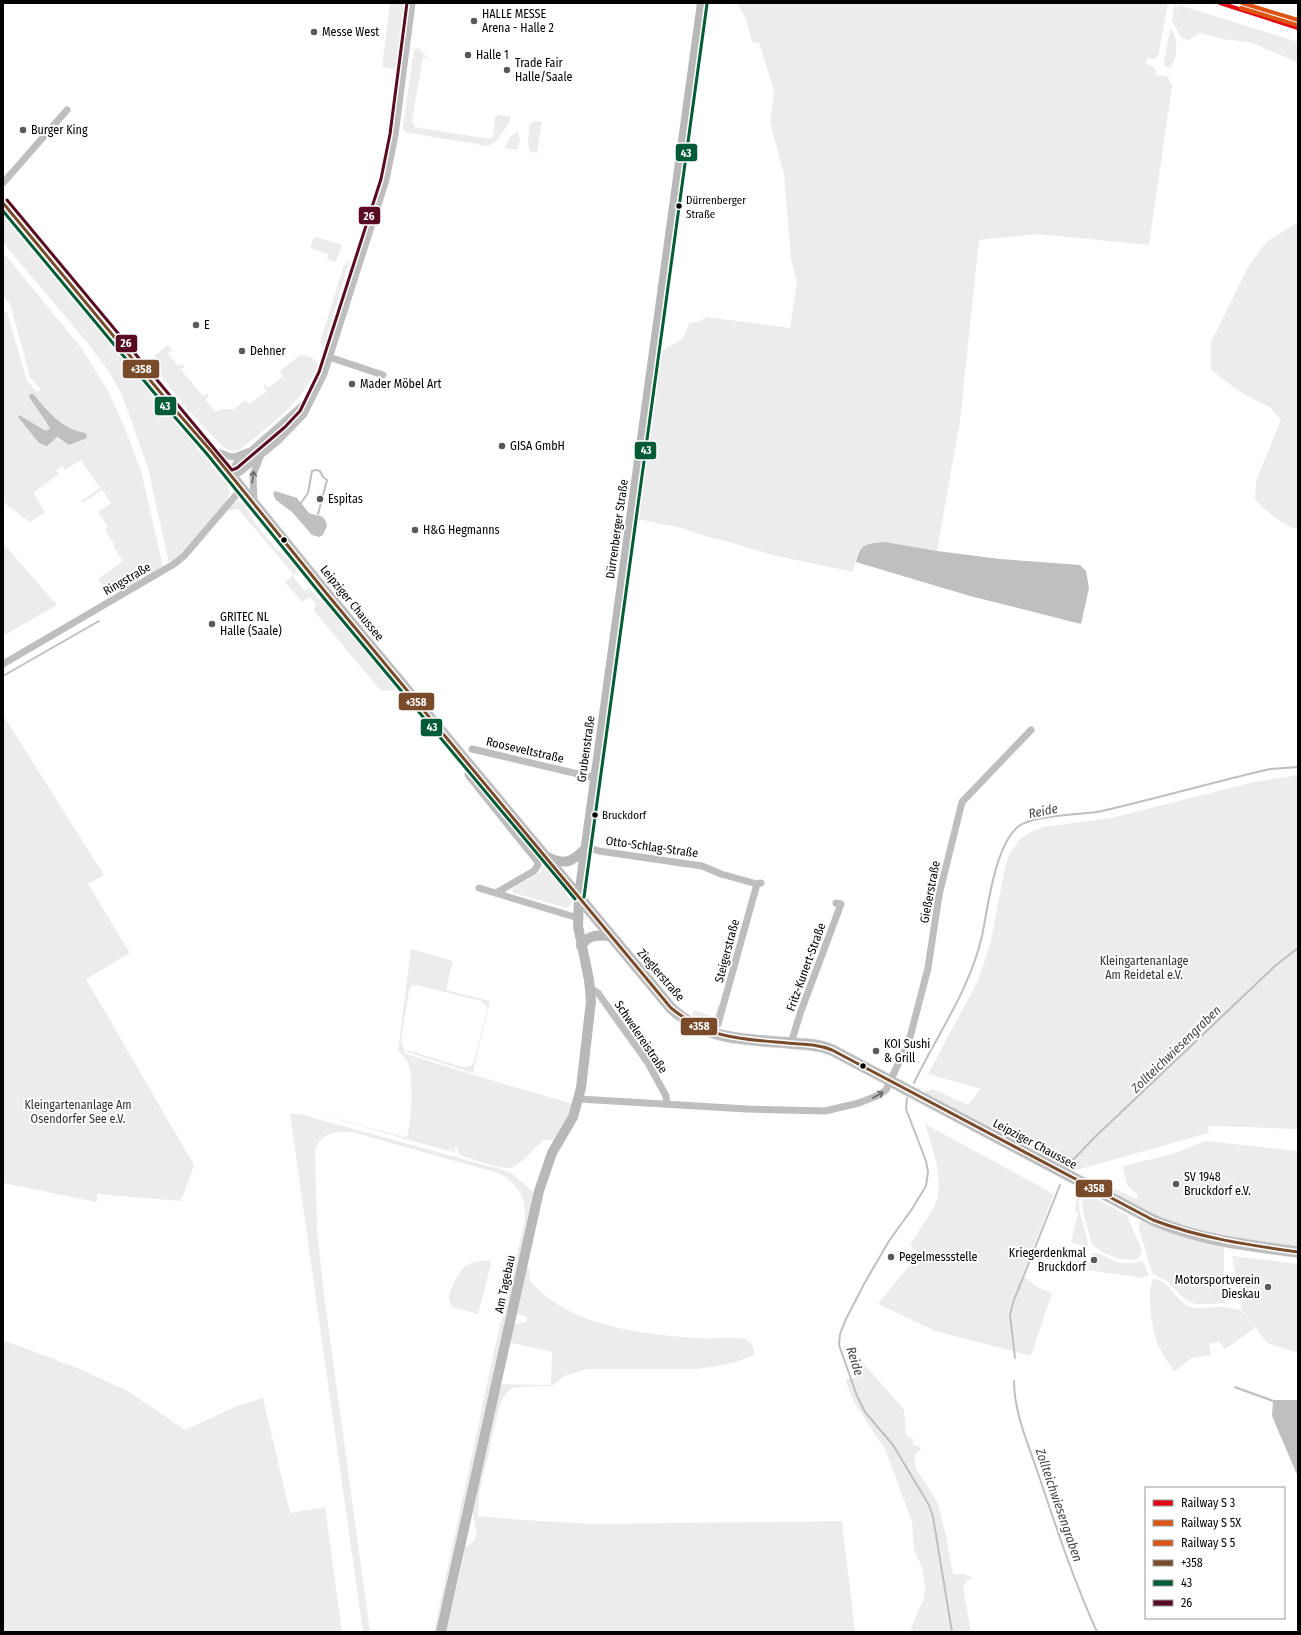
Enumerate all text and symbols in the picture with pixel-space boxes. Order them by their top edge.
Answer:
place label: HALLE MESSE Arena - Halle 2 [482,7,554,35]
marker: HALLE MESSE Arena - Halle 2 [469,16,479,26]
place label: Messe West [322,25,379,39]
marker: Messe West [309,27,319,37]
place label: Halle 1 [476,48,509,62]
marker: Halle 1 [463,50,473,60]
place label: Trade Fair Halle/Saale [515,56,572,84]
marker: Trade Fair Halle/Saale [502,65,512,75]
place label: Burger King [31,123,88,137]
marker: Burger King [18,125,28,135]
line badge: 43 [675,143,698,162]
text: 43 [681,147,691,160]
place label: Dürrenberger Straße [686,194,746,221]
marker: Dürrenberger Straße [674,201,684,211]
line badge: 26 [358,206,381,225]
text: 26 [363,210,375,223]
place label: E [204,318,210,332]
marker: E [191,320,201,330]
line badge: 26 [115,334,138,353]
text: 26 [120,337,132,350]
place label: Dehner [250,344,286,358]
marker: Dehner [237,346,247,356]
line badge: +358 [122,359,160,379]
text: +358 [130,363,152,376]
place label: Mader Möbel Art [360,377,441,391]
marker: Mader Möbel Art [347,379,357,389]
line badge: 43 [154,396,177,416]
text: 43 [160,400,170,413]
place label: GISA GmbH [510,439,565,453]
marker: GISA GmbH [497,441,507,451]
line badge: 43 [634,441,657,460]
text: 43 [641,444,651,457]
one-way arrow [249,471,257,484]
street label: Dürrenberger Straße [603,478,631,580]
place label: Espitas [328,492,363,506]
marker: Espitas [315,494,325,504]
place label: H&G Hegmanns [423,523,500,537]
marker: H&G Hegmanns [410,525,420,535]
unlabelled marker [279,535,289,545]
street label: Ringstraße [101,560,153,598]
street label: Leipziger Chaussee [317,562,387,644]
place label: GRITEC NL Halle (Saale) [220,610,282,638]
marker: GRITEC NL Halle (Saale) [207,619,217,629]
line badge: +358 [398,692,435,711]
text: +358 [405,696,427,709]
street label: Grubenstraße [574,715,598,783]
line badge: 43 [420,718,443,737]
text: 43 [427,721,437,734]
street label: Rooseveltstraße [485,734,565,766]
water label: Reide [1027,801,1059,821]
place label: Bruckdorf [602,809,647,822]
marker: Bruckdorf [590,810,600,820]
street label: Otto-Schlag-Straße [605,834,699,860]
street label: Gießerstraße [917,860,943,924]
street label: Steigerstraße [712,918,742,984]
street label: Fritz-Kunert-Straße [784,921,829,1013]
street label: Zieglerstraße [635,946,687,1004]
park label: Kleingartenanlage Am Reidetal e.V. [1100,954,1188,982]
street label: Schwelereistraße [612,998,670,1076]
water label: Zollteichwiesengraben [1127,1002,1224,1096]
line badge: +358 [680,1017,718,1036]
text: +358 [688,1020,710,1033]
place label: KOI Sushi & Grill [884,1037,930,1065]
marker: KOI Sushi & Grill [871,1046,881,1056]
unlabelled marker [858,1061,868,1071]
one-way arrow [872,1091,884,1099]
park label: Kleingartenanlage Am Osendorfer See e.V. [24,1098,132,1126]
street label: Leipziger Chaussee [991,1116,1079,1172]
place label: SV 1948 Bruckdorf e.V. [1184,1170,1251,1198]
line badge: +358 [1075,1179,1113,1198]
marker: SV 1948 Bruckdorf e.V. [1171,1179,1181,1189]
text: +358 [1083,1182,1105,1195]
place label: Kriegerdenkmal Bruckdorf [1009,1246,1087,1274]
place label: Pegelmessstelle [899,1250,978,1264]
marker: Pegelmessstelle [886,1252,896,1262]
street label: Am Tagebau [492,1254,518,1314]
marker: Kriegerdenkmal Bruckdorf [1089,1255,1099,1265]
place label: Motorsportverein Dieskau [1175,1273,1260,1301]
marker: Motorsportverein Dieskau [1263,1282,1273,1292]
water label: Reide [843,1345,867,1377]
water label: Zollteichwiesengraben [1032,1445,1086,1564]
legend [1145,1487,1285,1619]
text: Railway S 3 [1181,1496,1235,1510]
text: Railway S 5X [1181,1516,1241,1530]
text: Railway S 5 [1181,1536,1236,1550]
text: +358 [1181,1556,1203,1570]
text: 43 [1181,1576,1192,1590]
text: 26 [1181,1596,1192,1610]

